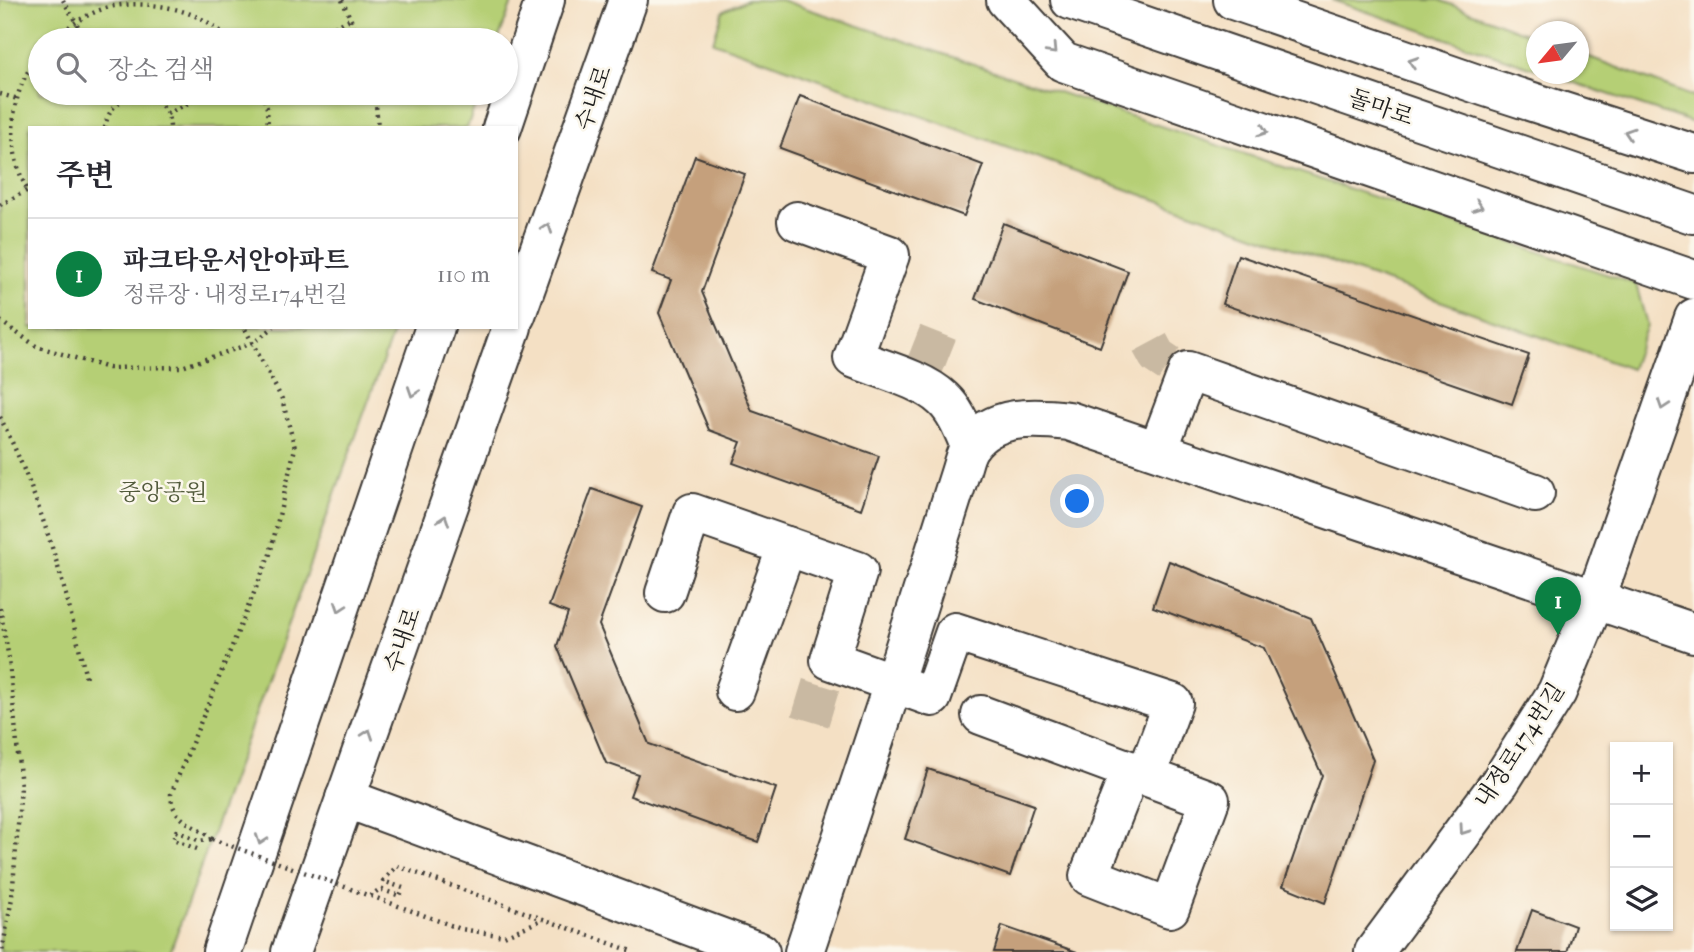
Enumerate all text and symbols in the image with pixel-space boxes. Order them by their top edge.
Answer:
north arrow [1526,21,1589,84]
search box [28,28,518,105]
one-way arrow [1044,42,1057,55]
icon: search [52,48,90,86]
text: 장소 검색 [108,54,214,85]
one-way arrow [1407,56,1420,70]
street label: 수내로 [570,62,617,134]
street label: 돌마로 [1345,84,1417,131]
one-way arrow [1256,123,1268,137]
one-way arrow [1623,127,1635,142]
text: 주변 [56,158,114,193]
one-way arrow [1471,198,1483,212]
one-way arrow [539,222,553,234]
text: 파크타운서안아파트 [123,245,349,276]
text: 1 [75,261,83,288]
text: 110 m [437,261,490,288]
text: 정류장 · 내정로174번길 [123,281,348,308]
one-way arrow [407,385,421,398]
one-way arrow [1657,399,1671,411]
park label: 중앙공원 [119,479,207,506]
your location [1060,484,1094,518]
one-way arrow [436,514,450,526]
pin: 1 [1535,577,1581,635]
one-way arrow [334,601,348,613]
street label: 수내로 [379,604,426,676]
street label: 내정로174번길 [1469,678,1570,813]
one-way arrow [360,728,374,741]
map controls [1610,742,1673,931]
button: + [1610,742,1673,805]
button: − [1610,805,1673,868]
one-way arrow [1460,822,1472,835]
one-way arrow [255,834,269,846]
button: layers [1610,868,1673,931]

